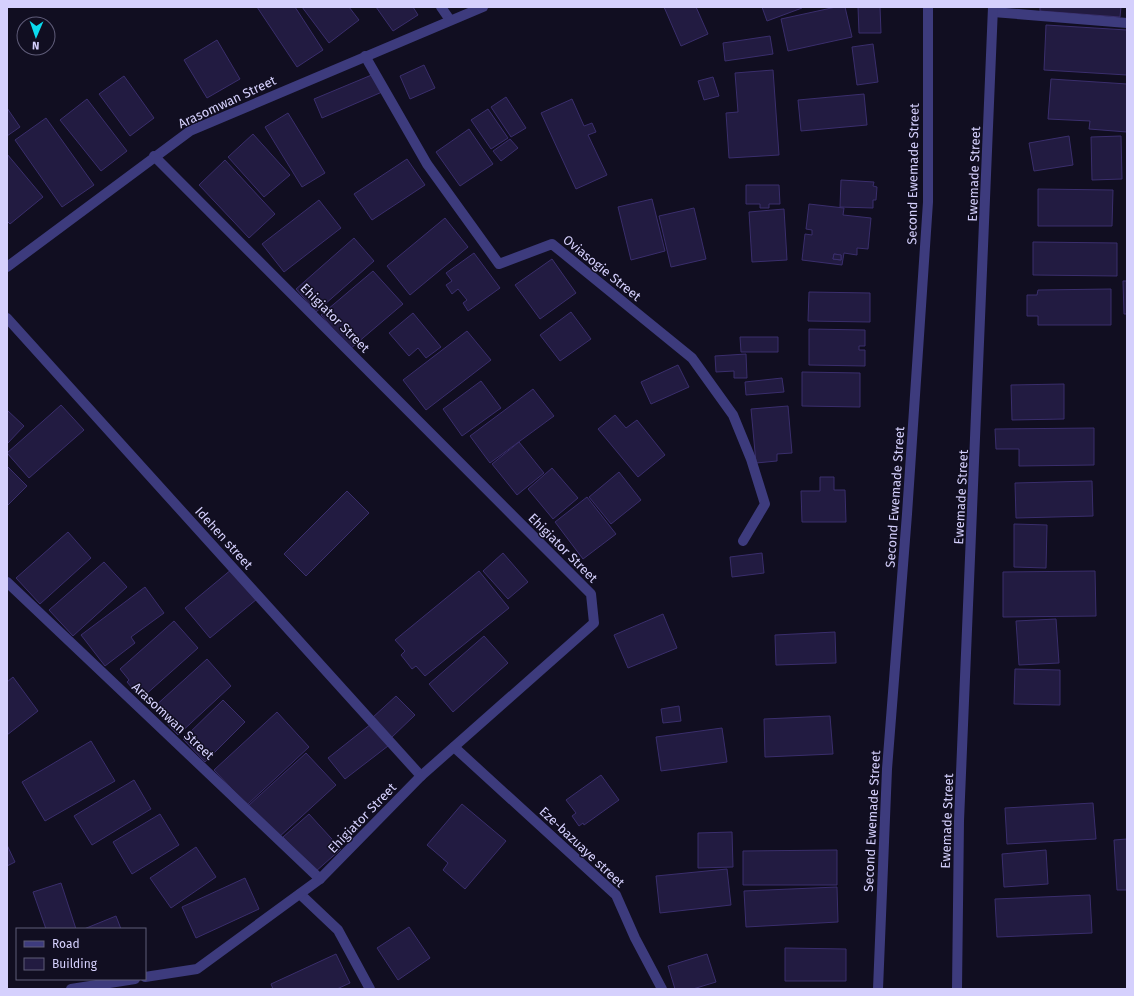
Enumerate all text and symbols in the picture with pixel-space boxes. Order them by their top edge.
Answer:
north arrow [16,16,56,56]
text: N [32,39,40,52]
street label: Arasomwan Street [176,73,279,131]
street label: Second Ewemade Street [904,103,922,245]
street label: Ewemade Street [965,126,983,222]
street label: Oviasogie Street [560,232,644,304]
street label: Ehigiator Street [297,280,373,356]
street label: Second Ewemade Street [883,426,907,568]
street label: Ewemade Street [951,449,971,545]
street label: Idehen street [192,504,256,572]
street label: Ehigiator Street [525,510,601,586]
street label: Arasomwan Street [129,679,217,763]
street label: Second Ewemade Street [861,750,883,892]
street label: Ewemade Street [938,773,956,869]
street label: Ehigiator Street [325,780,399,856]
street label: Eze-bazuaye street [536,804,628,890]
legend [16,928,146,980]
text: Road [52,937,80,951]
text: Building [52,957,98,971]

